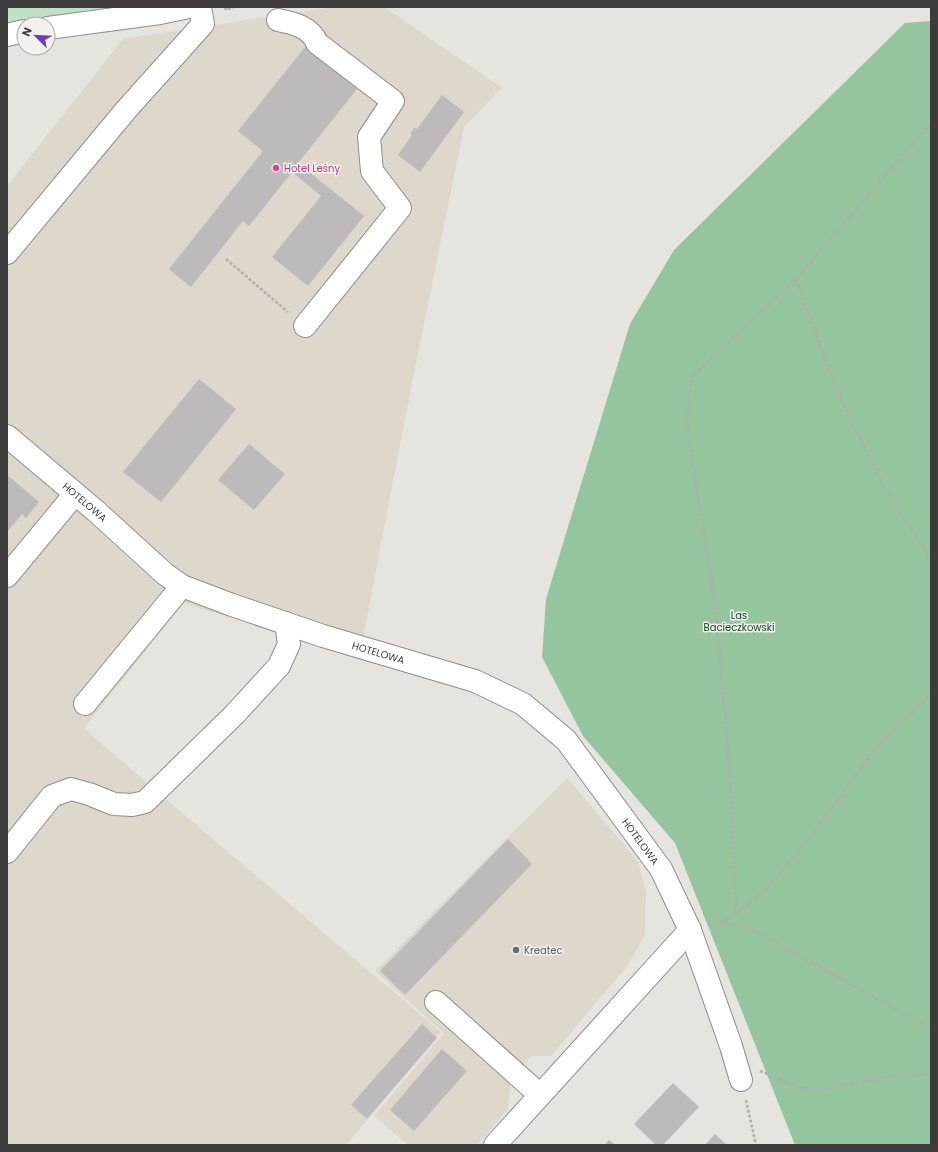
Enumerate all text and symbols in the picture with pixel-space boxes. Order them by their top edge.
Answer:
north arrow [16,16,56,56]
text: N [18,25,36,39]
place label: Hotel Leśny [284,161,340,176]
marker: Hotel Leśny [271,163,281,173]
street label: HOTELOWA [59,479,110,526]
park label: Las Bacieczkowski [704,608,774,635]
street label: HOTELOWA [350,638,407,668]
street label: HOTELOWA [618,815,662,868]
place label: Kreatec [524,943,563,958]
marker: Kreatec [511,945,521,955]

